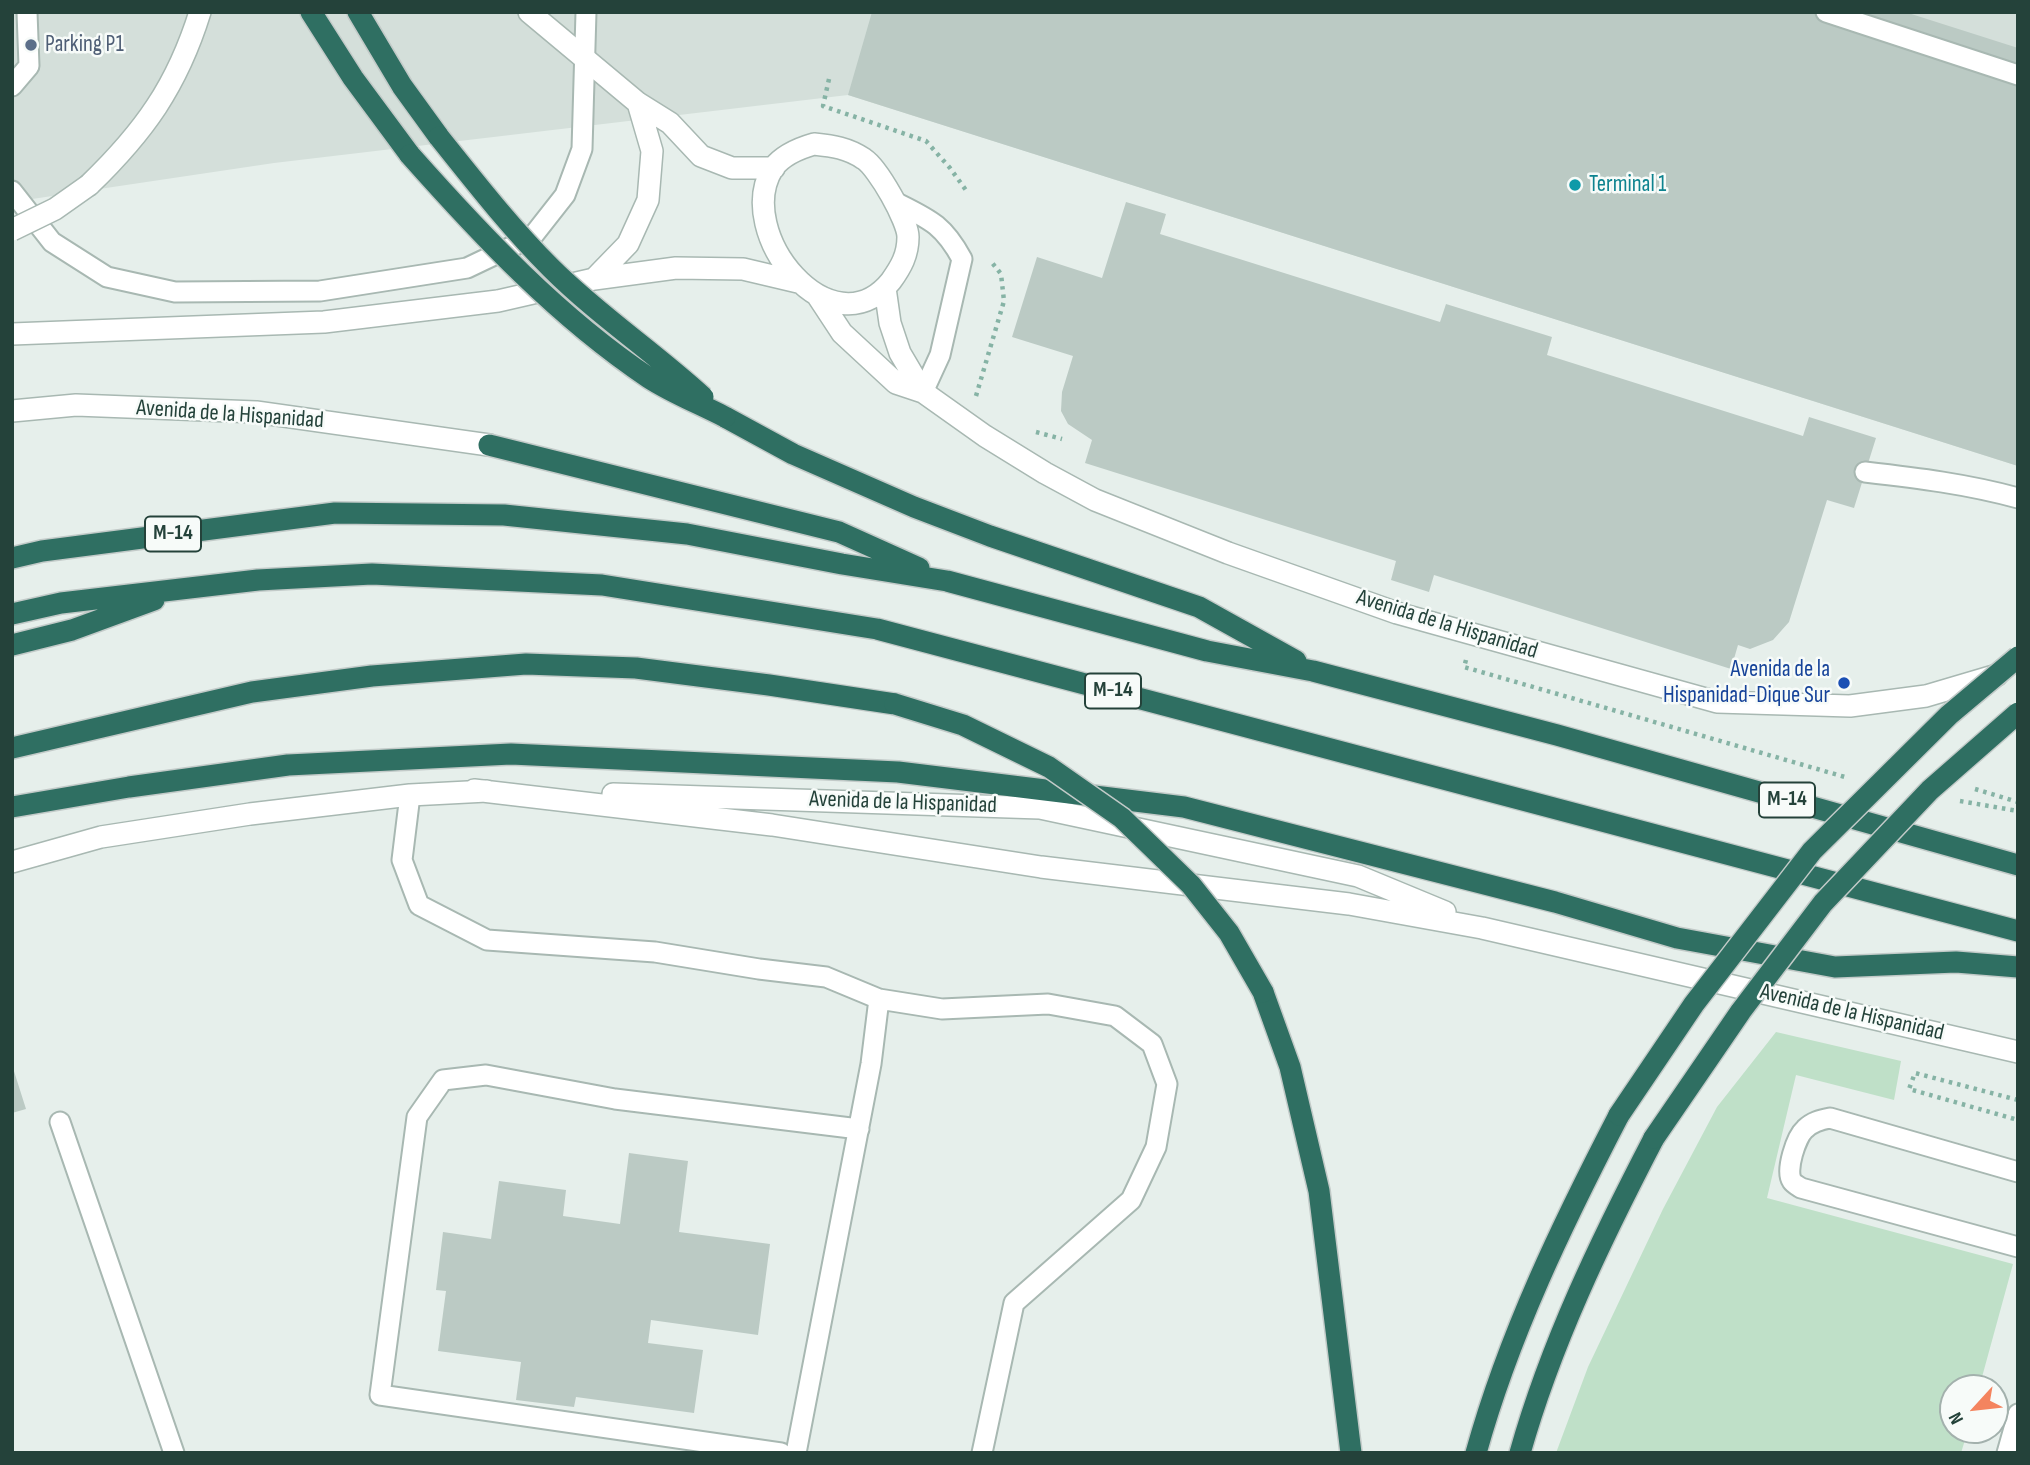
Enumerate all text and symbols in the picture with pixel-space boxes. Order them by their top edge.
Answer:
place label: Parking P1 [45,31,124,59]
marker: Parking P1 [23,37,39,53]
place label: Terminal 1 [1589,171,1666,199]
marker: Terminal 1 [1567,177,1583,193]
street label: Avenida de la Hispanidad [135,395,325,435]
road number: M-14 [145,516,201,552]
street label: Avenida de la Hispanidad [1353,584,1541,666]
place label: Avenida de la Hispanidad-Dique Sur [1663,656,1830,710]
road number: M-14 [1085,674,1141,708]
marker: Avenida de la Hispanidad-Dique Sur [1836,675,1852,691]
road number: M-14 [1759,782,1815,818]
street label: Avenida de la Hispanidad [809,786,997,820]
street label: Avenida de la Hispanidad [1757,978,1947,1048]
north arrow [1939,1374,2009,1444]
text: N [1944,1408,1969,1428]

